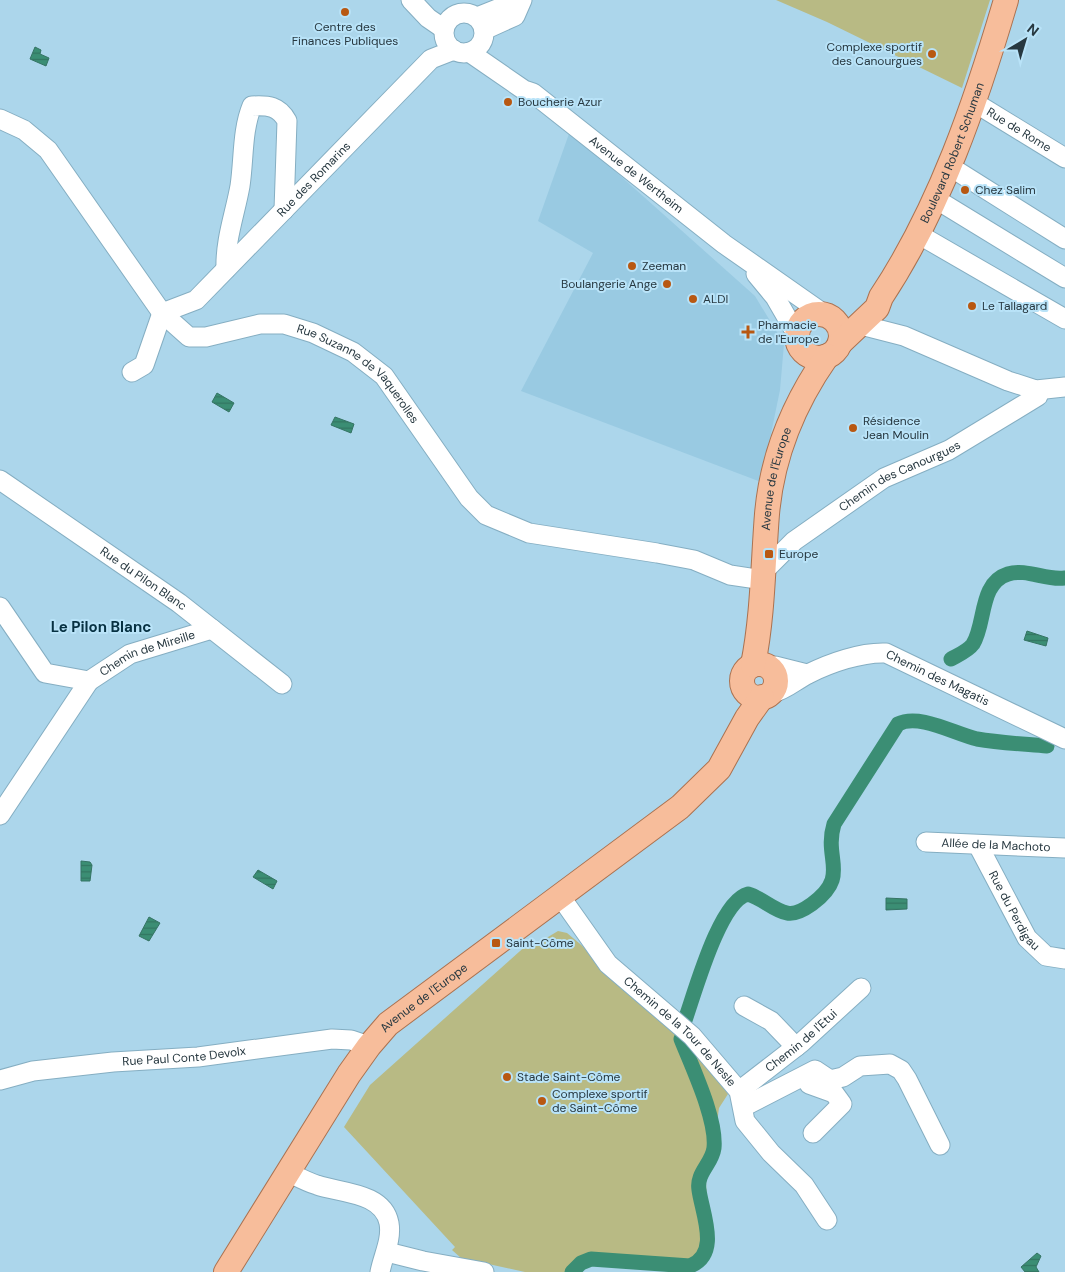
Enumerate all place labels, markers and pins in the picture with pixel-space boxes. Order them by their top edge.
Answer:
marker: Centre des Finances Publiques [339,6,351,18]
place label: Centre des Finances Publiques [292,19,398,49]
place label: Complexe sportif des Canourgues [826,39,922,69]
marker: Complexe sportif des Canourgues [926,48,938,60]
place label: Boucherie Azur [518,94,602,110]
marker: Boucherie Azur [502,96,514,108]
place label: Chez Salim [975,182,1036,198]
marker: Chez Salim [959,184,971,196]
place label: Zeeman [642,258,686,274]
marker: Zeeman [626,260,638,272]
place label: Boulangerie Ange [561,276,657,292]
marker: Boulangerie Ange [661,278,673,290]
place label: ALDI [703,291,728,307]
marker: ALDI [687,293,699,305]
place label: Le Tallagard [982,298,1047,314]
marker: Le Tallagard [966,300,978,312]
place label: Pharmacie de l'Europe [758,317,820,347]
marker: Pharmacie de l'Europe [742,326,754,338]
place label: Résidence Jean Moulin [863,413,929,443]
marker: Résidence Jean Moulin [847,422,859,434]
place label: Europe [779,546,818,562]
marker: Europe [763,548,775,560]
place label: Saint-Côme [506,935,574,951]
marker: Saint-Côme [490,937,502,949]
place label: Stade Saint-Côme [517,1069,621,1085]
marker: Stade Saint-Côme [501,1071,513,1083]
place label: Complexe sportif de Saint-Côme [552,1086,648,1116]
marker: Complexe sportif de Saint-Côme [536,1095,548,1107]

